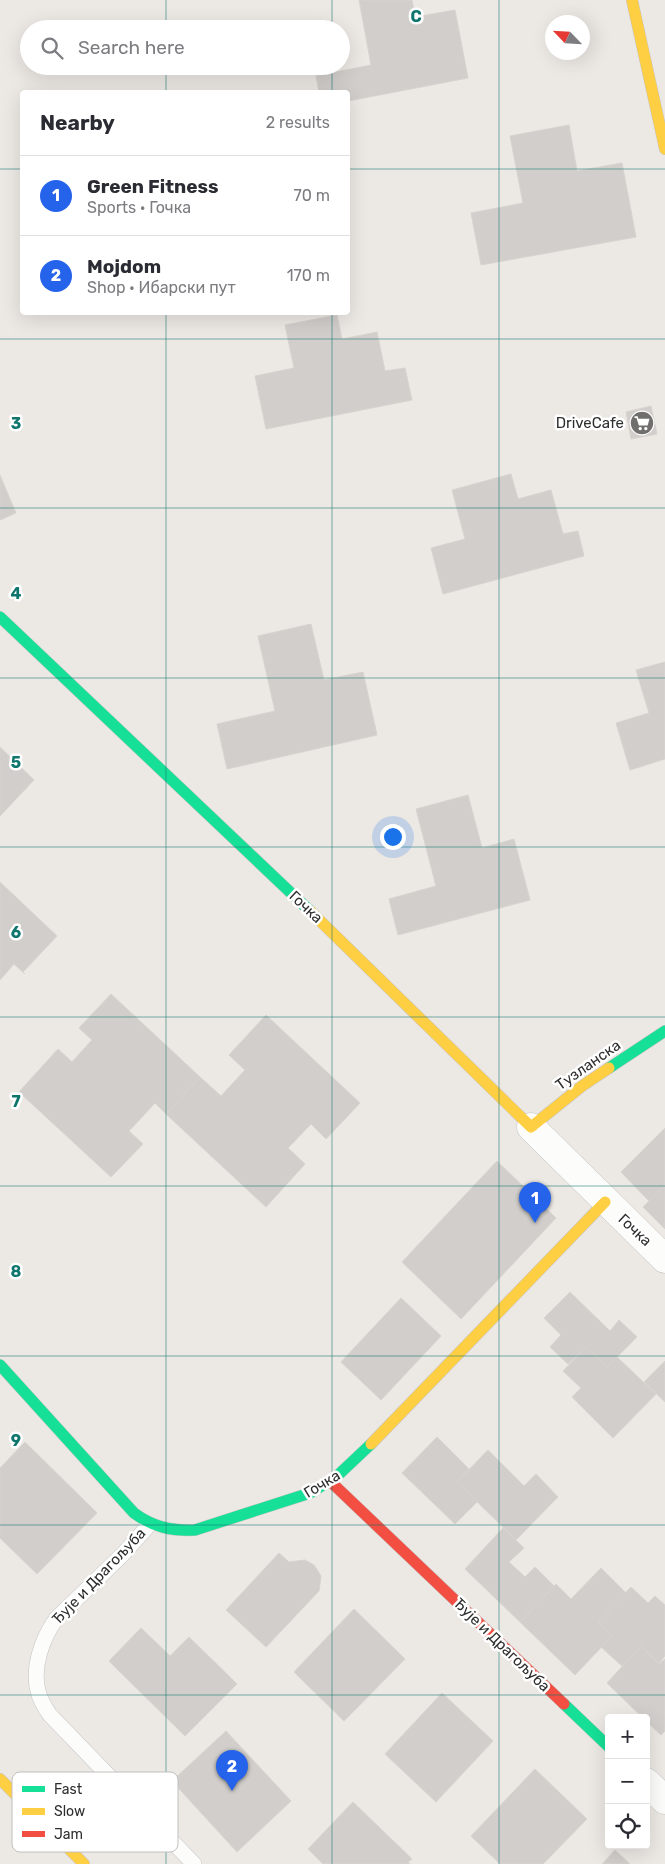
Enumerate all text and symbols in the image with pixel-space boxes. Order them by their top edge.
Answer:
text: C [410,7,422,26]
north arrow [545,15,590,60]
search box [20,20,350,75]
icon: search [38,34,66,62]
text: Search here [78,36,185,59]
text: Nearby [40,110,115,135]
text: 2 results [266,113,330,132]
text: Green Fitness [87,175,219,198]
text: 1 [52,186,60,205]
text: 70 m [293,186,330,205]
text: Sports · Гочка [87,198,191,217]
text: Mojdom [87,255,161,278]
text: 2 [51,266,61,285]
text: 170 m [287,266,330,285]
text: Shop · Ибарски пут [87,278,236,297]
supermarket icon: DriveCafe [629,410,655,436]
text: 3 [11,414,21,433]
place label: DriveCafe [556,414,624,432]
text: 4 [11,584,22,603]
text: 5 [11,753,21,772]
your location [380,824,406,850]
street label: Гочка [286,887,326,927]
text: 6 [11,923,21,942]
street label: Тузланска [552,1036,624,1094]
text: 7 [11,1092,21,1111]
pin: 1 [519,1182,551,1223]
street label: Гочка [615,1210,655,1250]
text: 8 [11,1262,22,1281]
text: 9 [11,1431,21,1450]
street label: Гочка [301,1466,343,1502]
street label: Ђује и Драгољуба [49,1524,149,1628]
street label: Ђује и Драгољуба [450,1595,554,1695]
map controls [605,1714,650,1849]
button: + [605,1714,650,1759]
pin: 2 [216,1750,248,1791]
button: − [605,1759,650,1804]
legend [12,1772,178,1852]
text: Fast [54,1781,83,1798]
text: Slow [54,1803,85,1820]
button: locate [605,1804,650,1849]
text: Jam [54,1826,83,1843]

